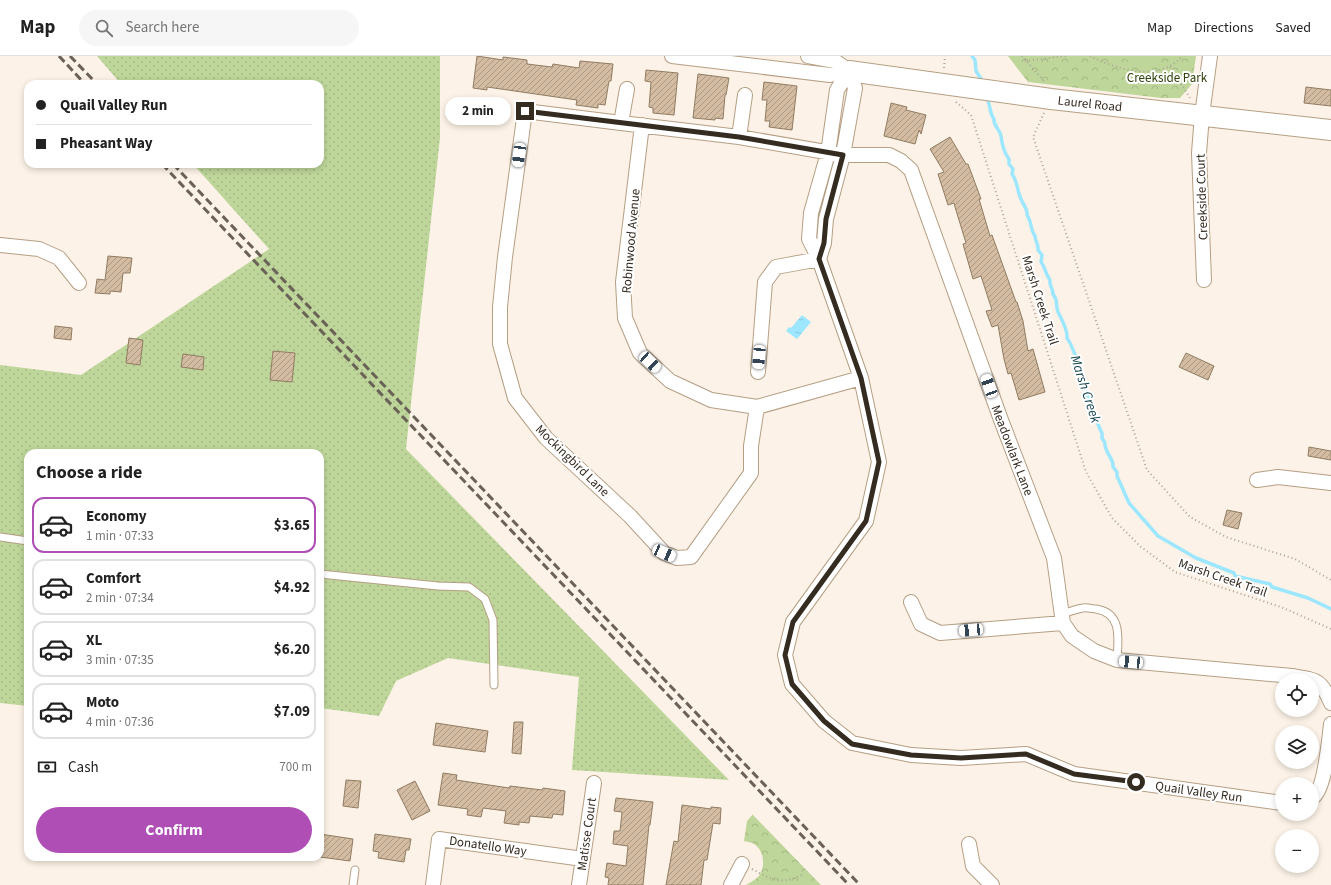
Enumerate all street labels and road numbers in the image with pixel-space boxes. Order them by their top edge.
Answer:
street label: Laurel Road [1057,92,1123,116]
street label: Creekside Court [1191,153,1213,241]
street label: Robinwood Avenue [617,188,645,294]
street label: Marsh Creek Trail [1017,253,1063,347]
street label: Meadowlark Lane [987,402,1038,498]
street label: Mockingbird Lane [531,421,613,501]
street label: Marsh Creek Trail [1176,554,1270,602]
street label: Quail Valley Run [1154,777,1244,807]
street label: Matisse Court [573,796,601,872]
street label: Donatello Way [448,832,528,860]

